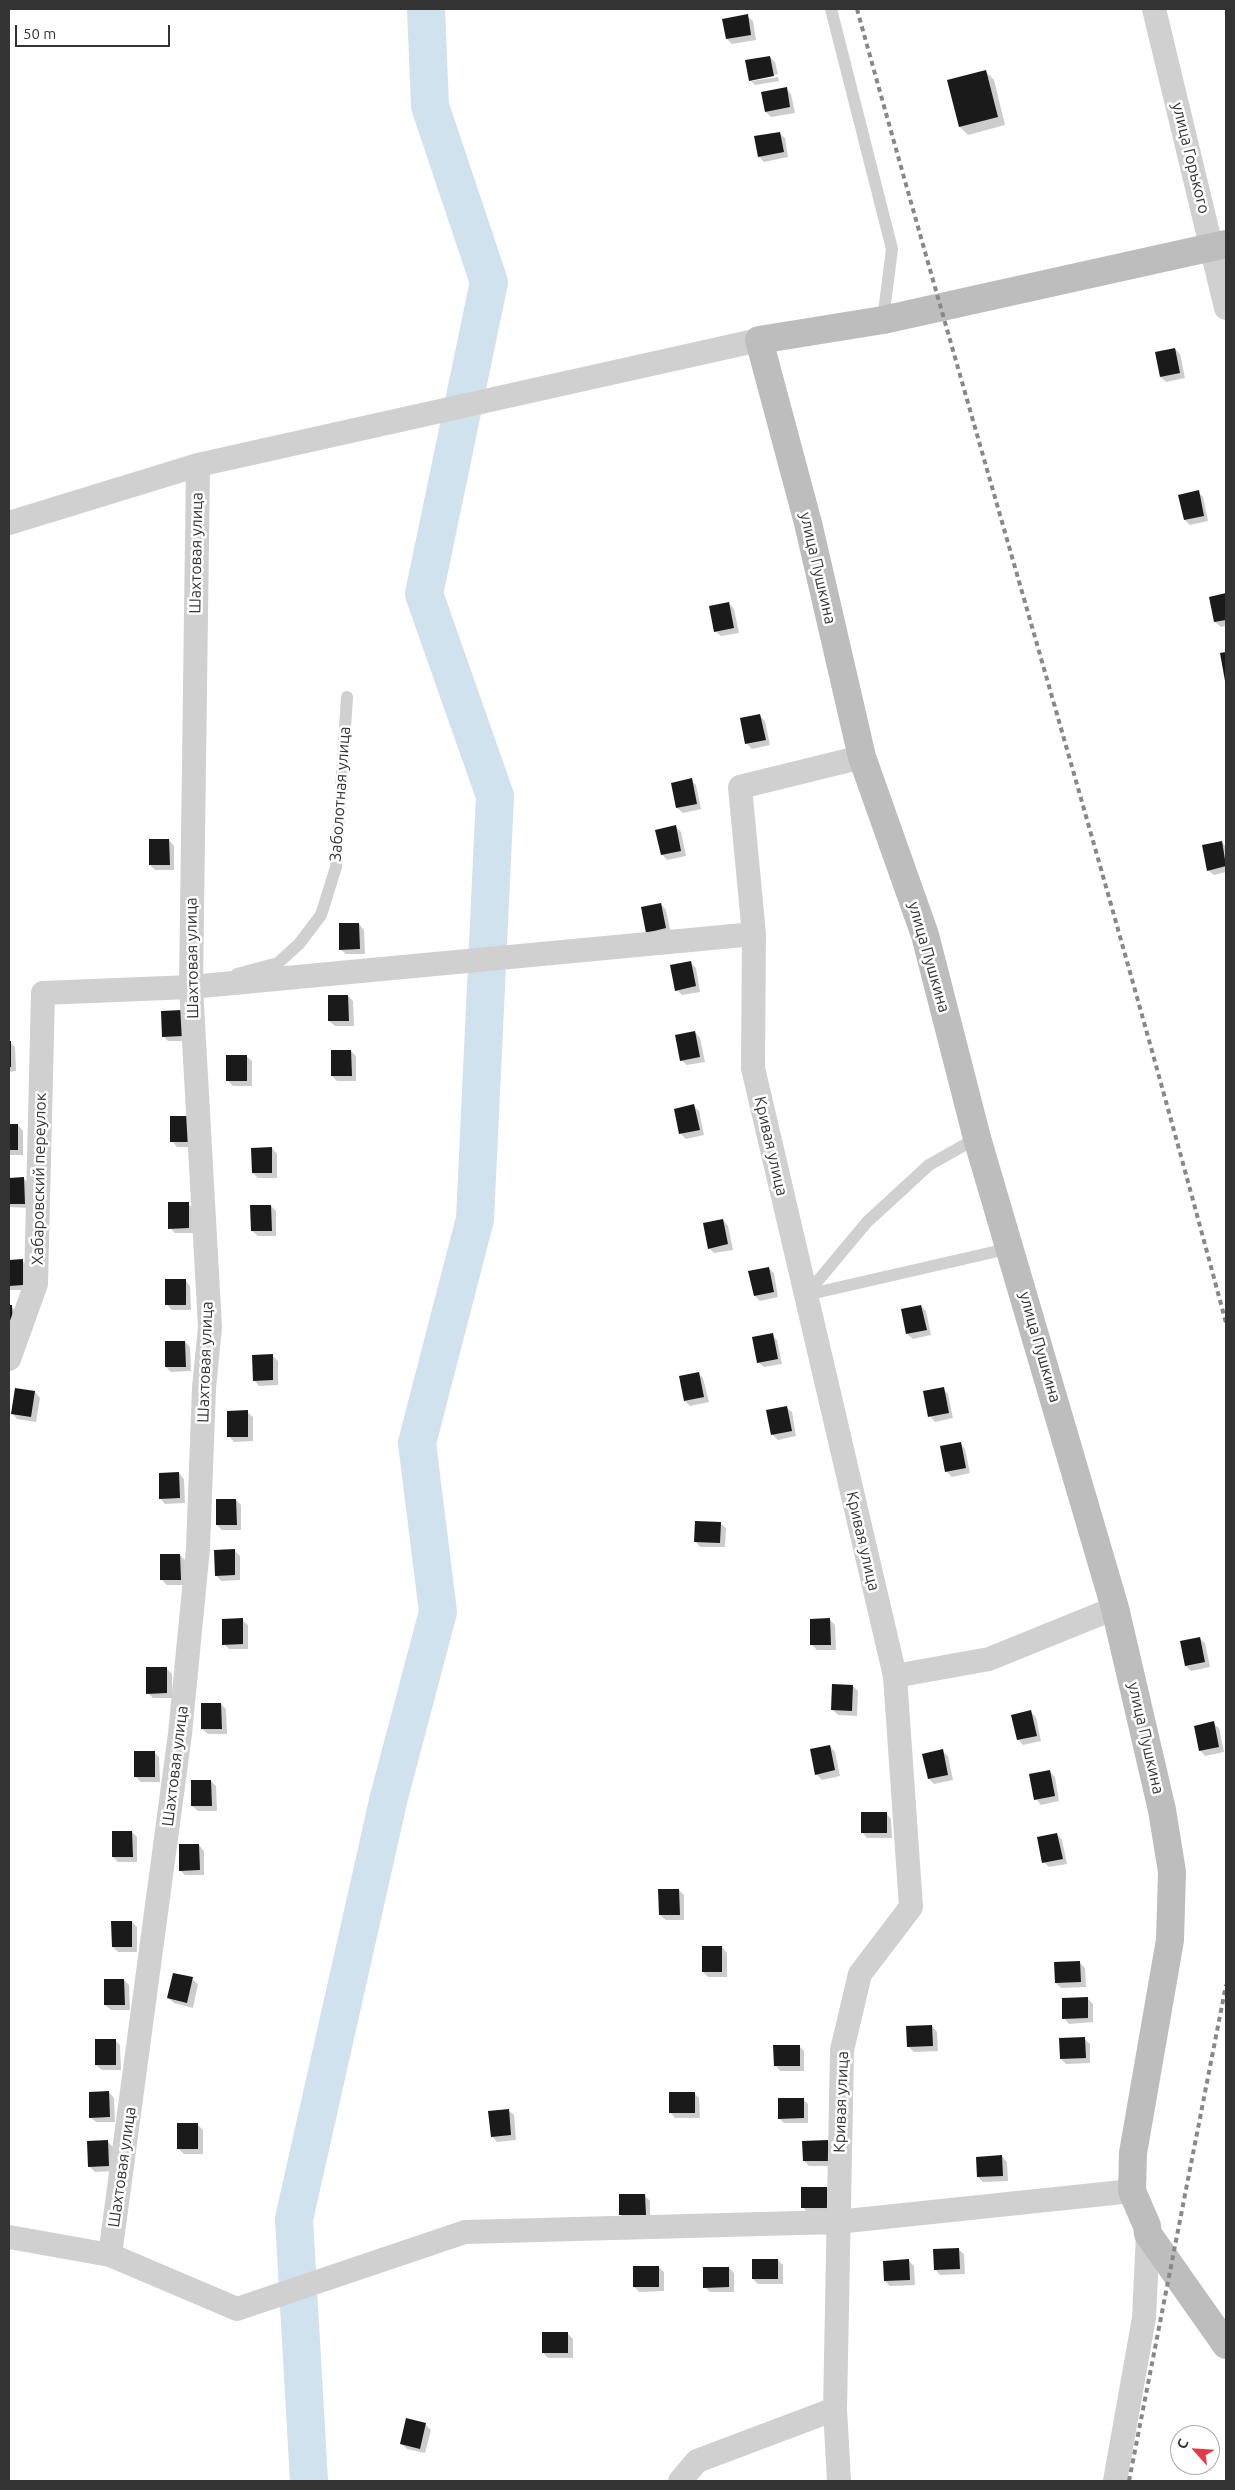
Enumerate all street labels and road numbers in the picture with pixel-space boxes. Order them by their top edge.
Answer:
street label: улица Горького [1168,100,1214,216]
street label: Шахтовая улица [185,492,207,614]
street label: улица Пушкина [796,510,840,626]
street label: Заболотная улица [326,726,354,862]
street label: Шахтовая улица [181,897,203,1019]
street label: улица Пушкина [904,899,954,1015]
street label: Хабаровский переулок [28,1093,50,1265]
street label: Кривая улица [750,1094,792,1198]
street label: улица Пушкина [1015,1289,1065,1405]
street label: Шахтовая улица [193,1301,217,1423]
street label: Кривая улица [842,1489,884,1593]
street label: улица Пушкина [1124,1680,1168,1796]
street label: Шахтовая улица [158,1705,192,1827]
street label: Кривая улица [830,2051,852,2153]
street label: Шахтовая улица [104,2106,140,2228]

